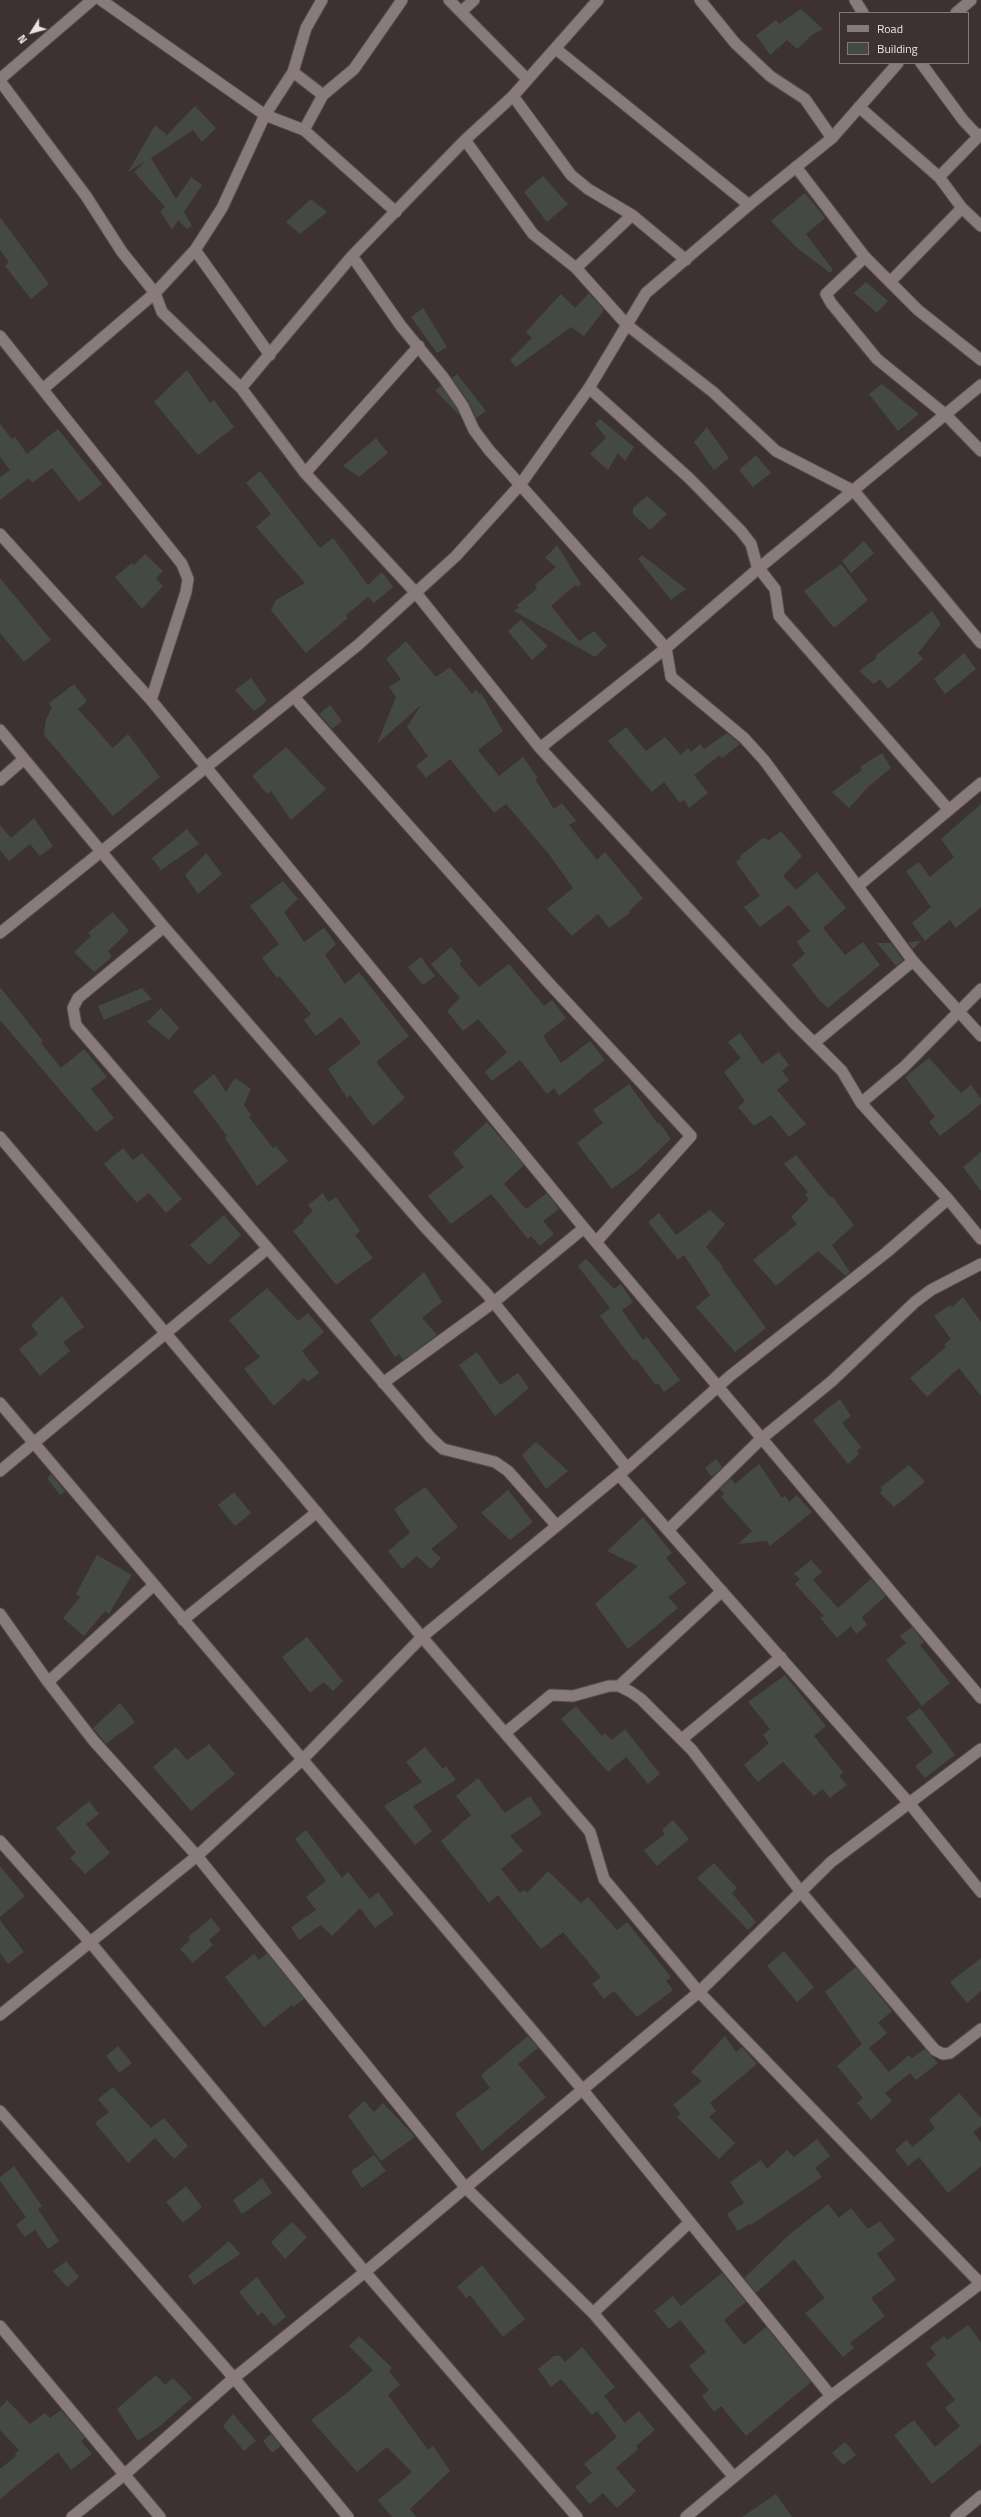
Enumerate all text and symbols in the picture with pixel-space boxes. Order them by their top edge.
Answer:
north arrow [12,12,52,52]
legend [839,12,969,64]
text: Road [877,19,903,38]
text: N [14,31,31,47]
text: Building [877,39,918,58]

